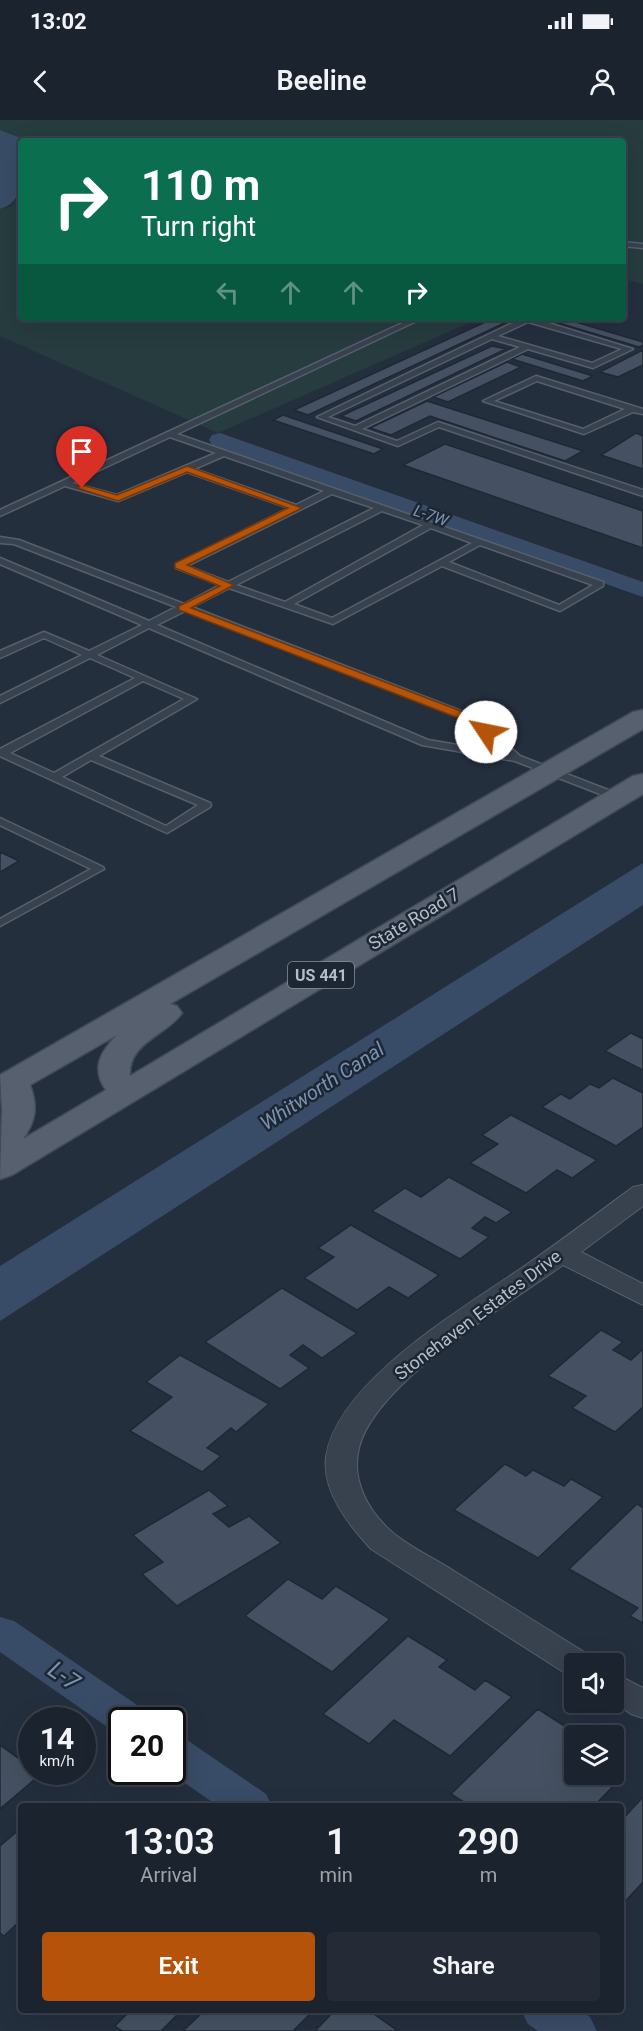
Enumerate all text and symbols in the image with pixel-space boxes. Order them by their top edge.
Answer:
text: 13:02 [30,9,87,34]
icon: back [24,65,57,98]
text: Beeline [277,65,366,97]
icon: person [586,65,619,98]
text: 110 m [141,161,260,210]
icon: right [42,162,120,240]
text: Turn right [141,211,256,243]
icon: left [211,276,244,309]
icon: ahead [274,276,307,309]
icon: ahead [337,276,370,309]
icon: right [400,276,433,309]
pin [56,426,107,488]
icon: arrive [65,435,98,468]
water label: L-7W [411,501,452,531]
position arrow [454,700,518,764]
street label: State Road 7 [365,883,463,954]
road number: US 441 [288,962,354,988]
water label: Whitworth Canal [256,1037,389,1135]
street label: Stonehaven Estates Drive [390,1245,565,1384]
map controls [564,1653,624,1785]
button: sound [564,1653,624,1713]
water label: L-7 [43,1655,86,1697]
speed limit sign: 20 [108,1707,186,1785]
text: 14 [40,1721,74,1756]
button: layers [564,1725,624,1785]
text: km/h [39,1752,75,1770]
text: 13:03 [123,1821,215,1863]
text: 1 [326,1821,346,1863]
text: 290 [458,1821,519,1863]
text: Arrival [140,1863,197,1887]
text: min [319,1863,353,1887]
text: m [480,1863,497,1887]
button: Exit [42,1932,315,2001]
button: Share [327,1932,600,2001]

